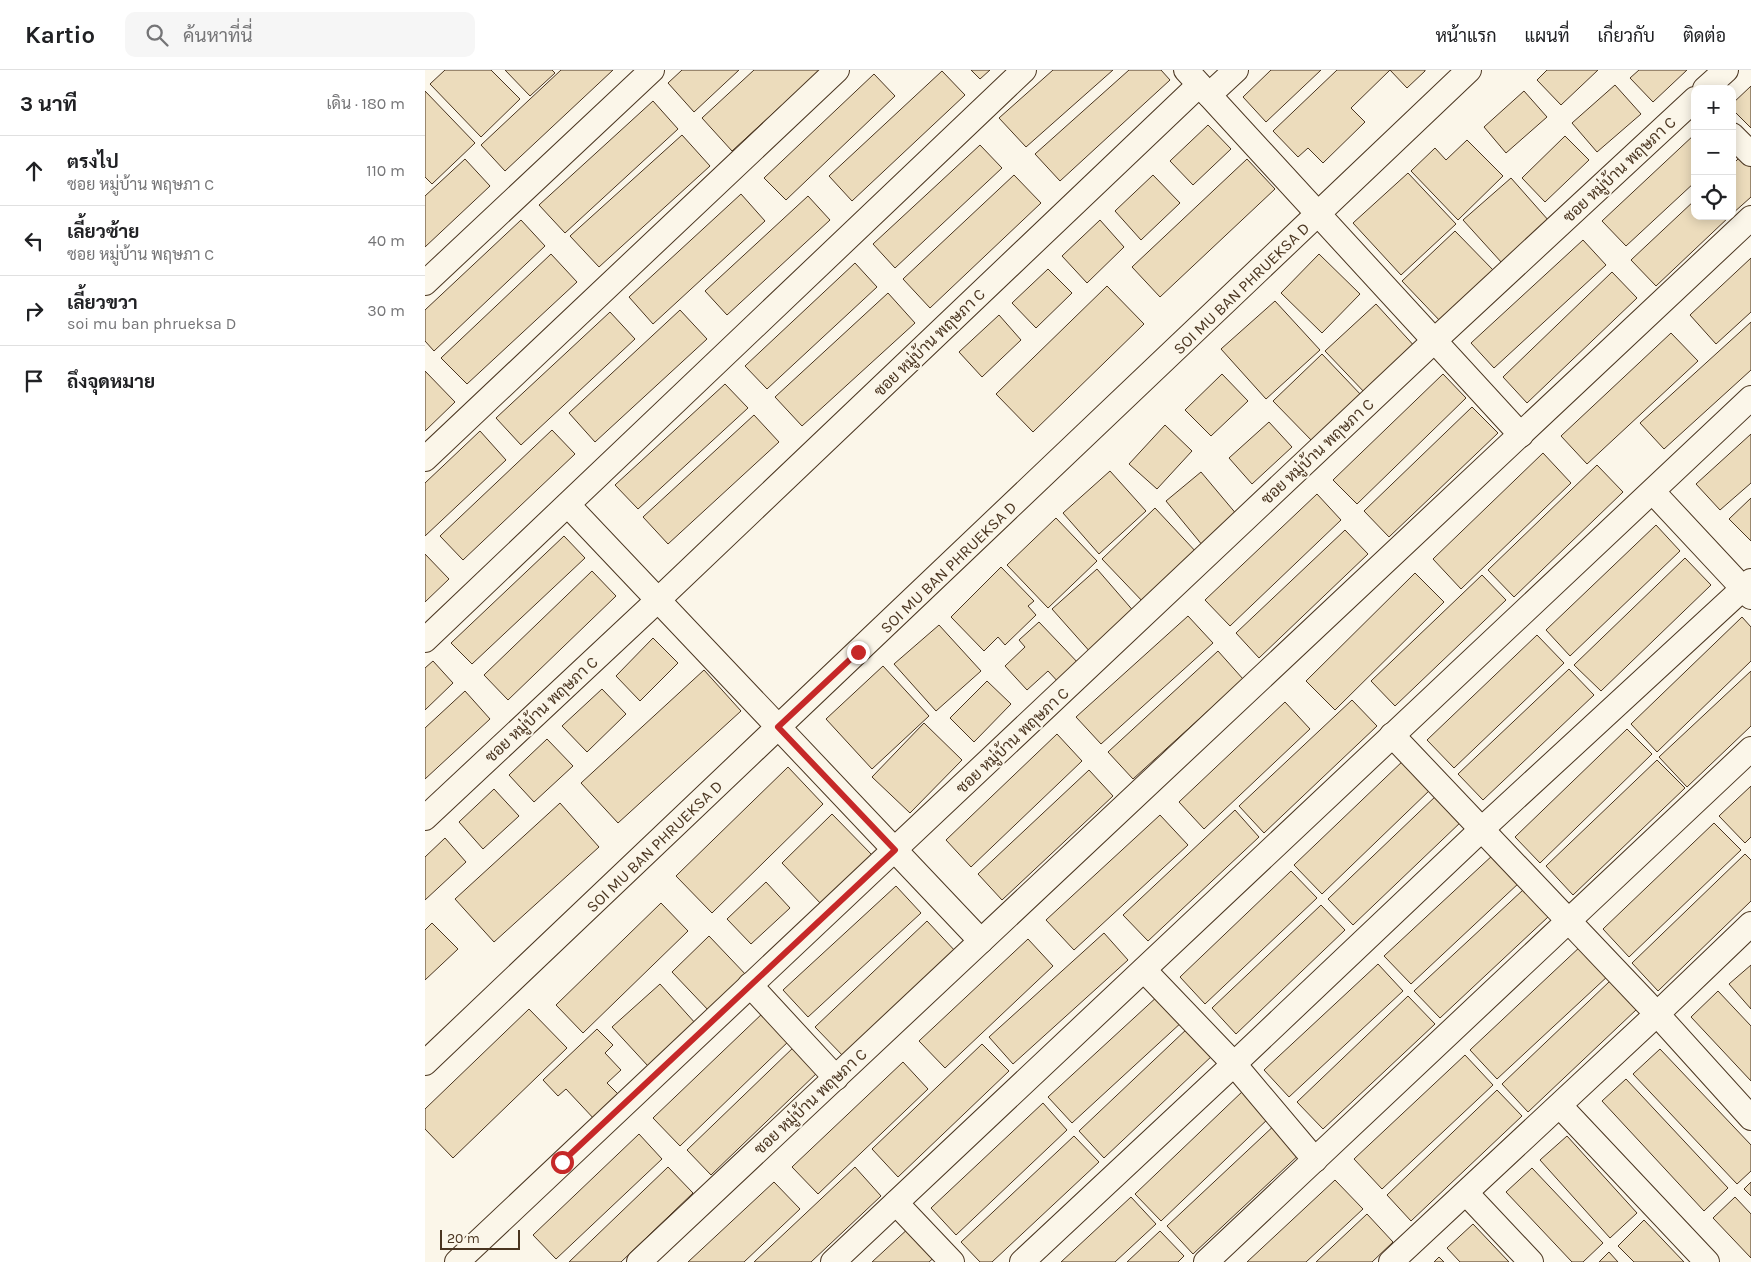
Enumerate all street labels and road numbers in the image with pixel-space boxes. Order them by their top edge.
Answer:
street label: ซอย หมู่บ้าน พฤษภา C [1558,111,1681,228]
street label: SOI MU BAN PHRUEKSA D [1169,218,1313,358]
street label: ซอย หมู่บ้าน พฤษภา C [869,284,990,402]
street label: ซอย หมู่บ้าน พฤษภา C [1256,393,1379,510]
street label: SOI MU BAN PHRUEKSA D [876,497,1020,637]
street label: ซอย หมู่บ้าน พฤษภา C [480,651,603,768]
street label: ซอย หมู่บ้าน พฤษภา C [951,682,1074,799]
street label: SOI MU BAN PHRUEKSA D [582,776,726,916]
street label: ซอย หมู่บ้าน พฤษภา C [749,1043,872,1160]

